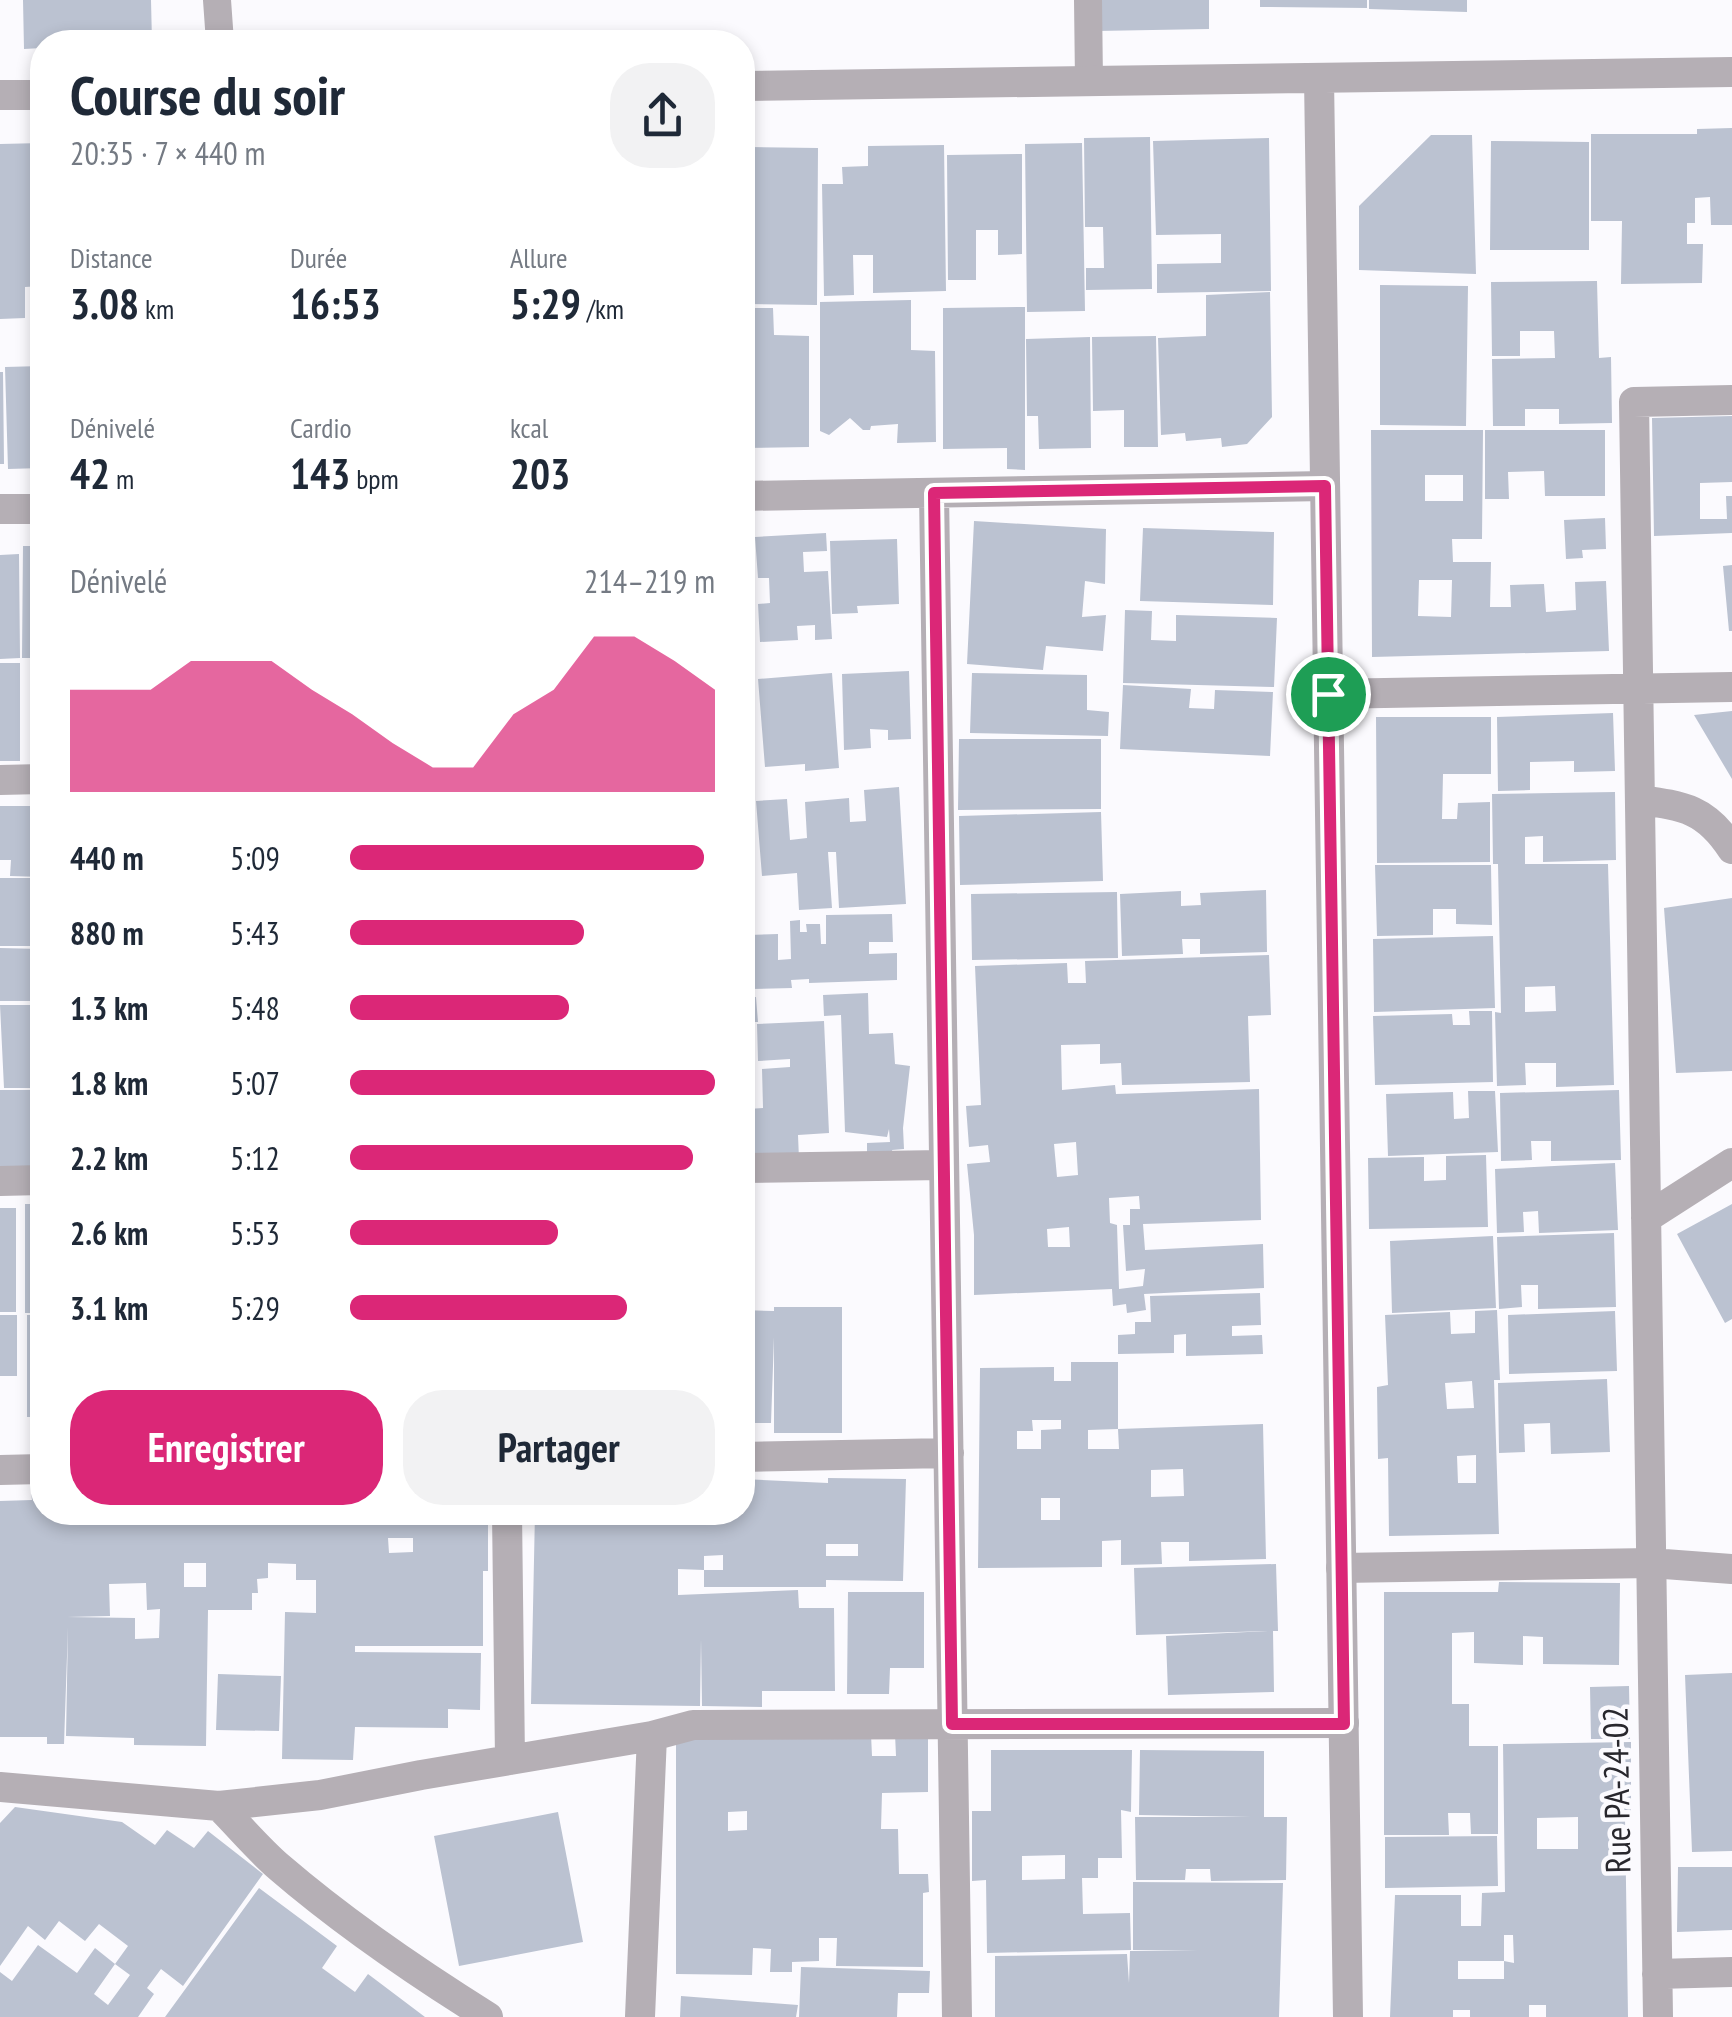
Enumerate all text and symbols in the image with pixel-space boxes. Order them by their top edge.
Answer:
text: Course du soir [70,59,345,130]
button: share [610,63,715,168]
text: 20:35 · 7 × 440 m [70,132,265,174]
text: Distance [70,239,153,276]
text: Durée [290,239,347,276]
text: Allure [510,239,568,276]
text: 3.08 [70,276,139,331]
text: 16:53 [290,276,381,331]
text: 5:29 [510,276,581,331]
text: km [139,290,174,327]
text: /km [581,290,624,327]
text: Dénivelé [70,409,155,446]
text: Cardio [290,409,352,446]
text: kcal [510,409,548,446]
text: 42 [70,446,110,501]
text: 143 [290,446,350,501]
text: 203 [510,446,570,501]
text: m [110,460,134,497]
text: bpm [350,460,399,497]
text: Dénivelé [70,560,167,602]
text: 214–219 m [584,560,715,602]
pin [1286,652,1371,737]
icon: arrive [1301,667,1356,722]
text: 440 m [70,837,144,879]
text: 5:09 [230,837,280,879]
text: 880 m [70,912,144,954]
text: 5:43 [230,912,280,954]
text: 1.3 km [70,987,148,1029]
text: 5:48 [230,987,280,1029]
text: 1.8 km [70,1062,148,1104]
text: 5:07 [230,1062,280,1104]
text: 2.2 km [70,1137,148,1179]
text: 5:12 [230,1137,280,1179]
text: 2.6 km [70,1212,148,1254]
text: 5:53 [230,1212,280,1254]
text: 3.1 km [70,1287,148,1329]
text: 5:29 [230,1287,280,1329]
button: Enregistrer [70,1390,383,1505]
button: Partager [403,1390,715,1505]
street label: Rue PA-24-02 [1592,1706,1640,1874]

